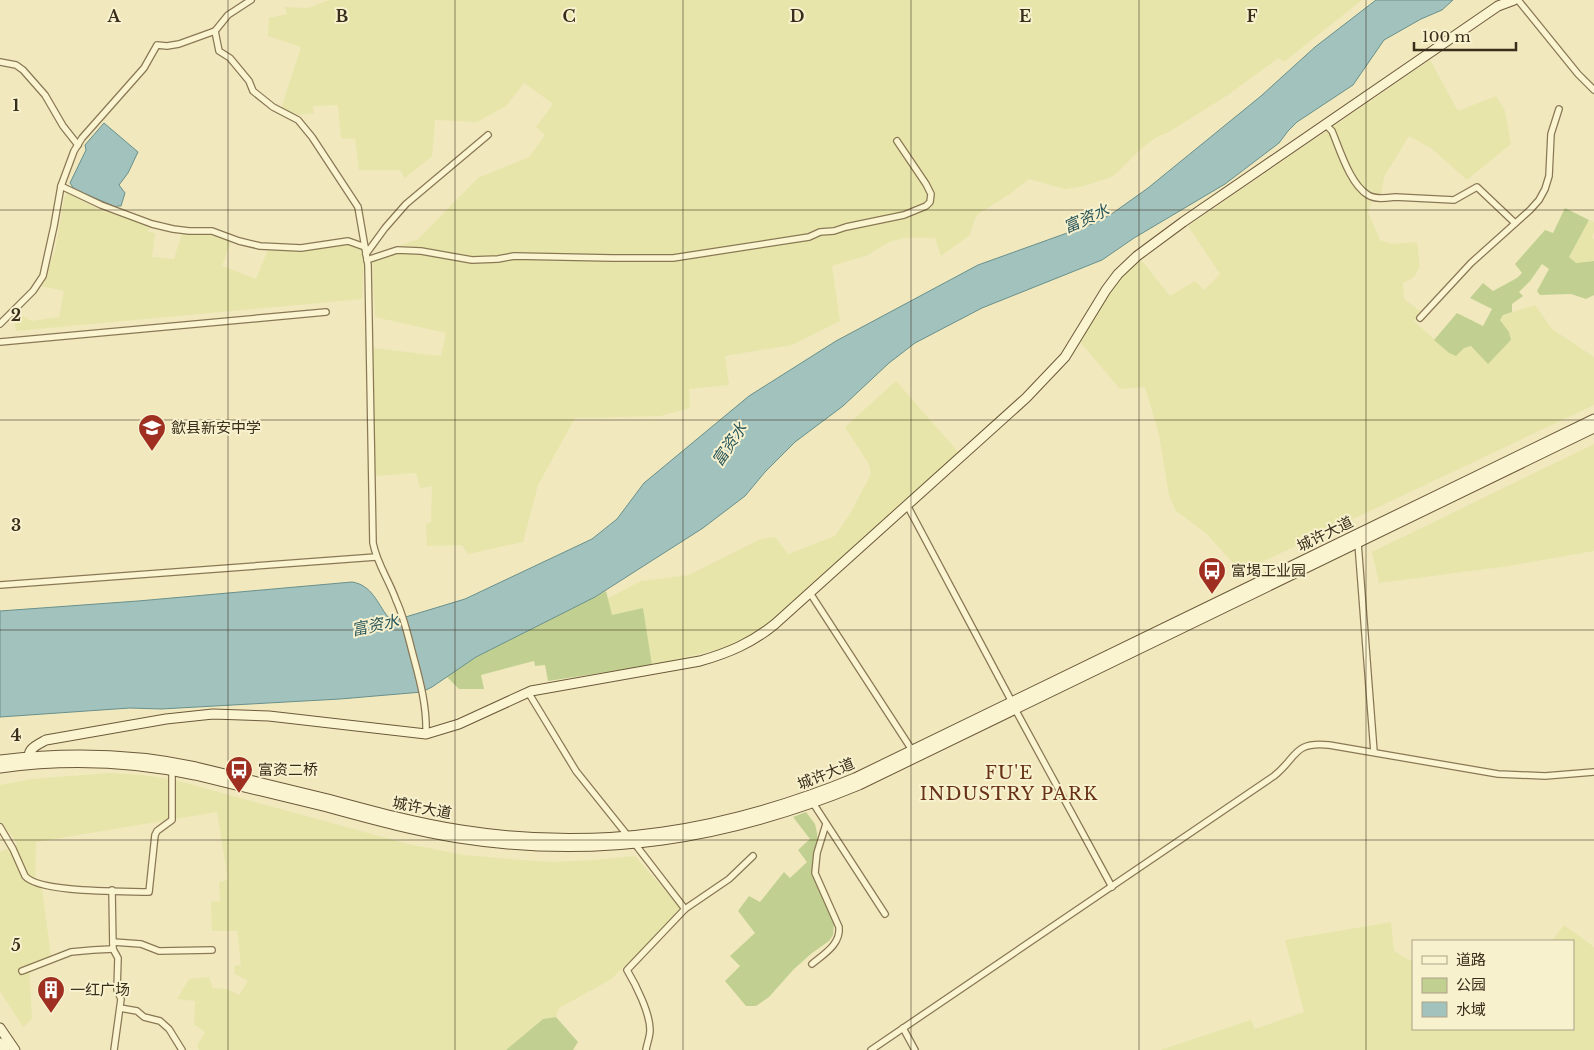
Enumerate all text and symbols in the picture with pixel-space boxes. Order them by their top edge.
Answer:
text: A [107,6,122,26]
text: B [336,6,349,26]
text: C [562,6,576,26]
text: D [790,6,804,26]
text: E [1019,6,1031,26]
text: F [1246,6,1258,26]
scale bar [1414,20,1516,52]
text: 100 m [1422,27,1471,46]
text: 1 [13,95,20,115]
water label: 富资水 [1060,199,1113,237]
text: 2 [11,305,21,325]
school or university icon: 歙县新安中学 [137,413,167,452]
place label: 歙县新安中学 [171,418,261,437]
water label: 富资水 [707,418,751,469]
street label: 城许大道 [1294,512,1356,555]
text: 3 [11,515,21,535]
bus stop icon: 富堨工业园 [1197,556,1227,595]
place label: 富堨工业园 [1231,561,1306,580]
water label: 富资水 [349,610,402,640]
text: 4 [11,725,21,745]
street label: 城许大道 [794,753,857,794]
bus stop icon: 富资二桥 [224,755,254,794]
place label: 富资二桥 [258,760,318,779]
district label: FU'E INDUSTRY PARK [920,762,1098,805]
street label: 城许大道 [391,792,453,823]
text: 5 [11,935,21,955]
legend [1412,940,1574,1030]
text: 道路 [1456,950,1486,969]
building icon: 一红广场 [36,975,66,1014]
text: 公园 [1456,975,1486,994]
place label: 一红广场 [70,980,130,999]
text: 水域 [1456,1000,1486,1019]

